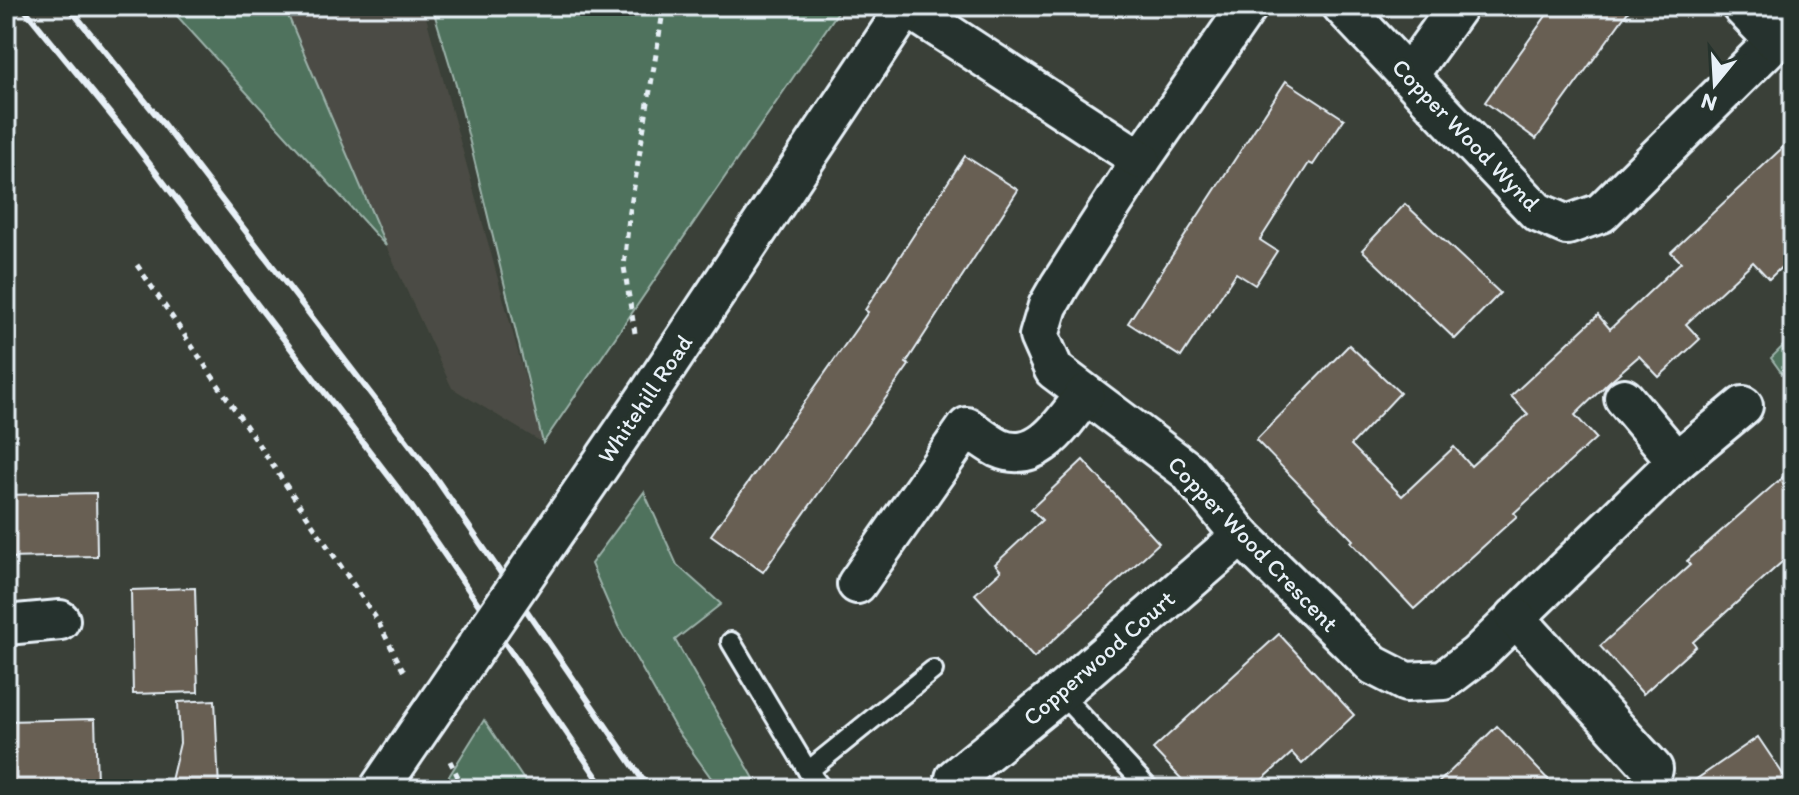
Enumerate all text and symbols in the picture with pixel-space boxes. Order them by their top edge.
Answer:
north arrow [1675,44,1755,124]
street label: Copper Wood Wynd [1386,52,1547,217]
text: N [1698,87,1720,118]
street label: Whitehill Road [591,329,698,469]
street label: Copper Wood Crescent [1162,450,1345,638]
street label: Copperwood Court [1017,584,1181,731]

